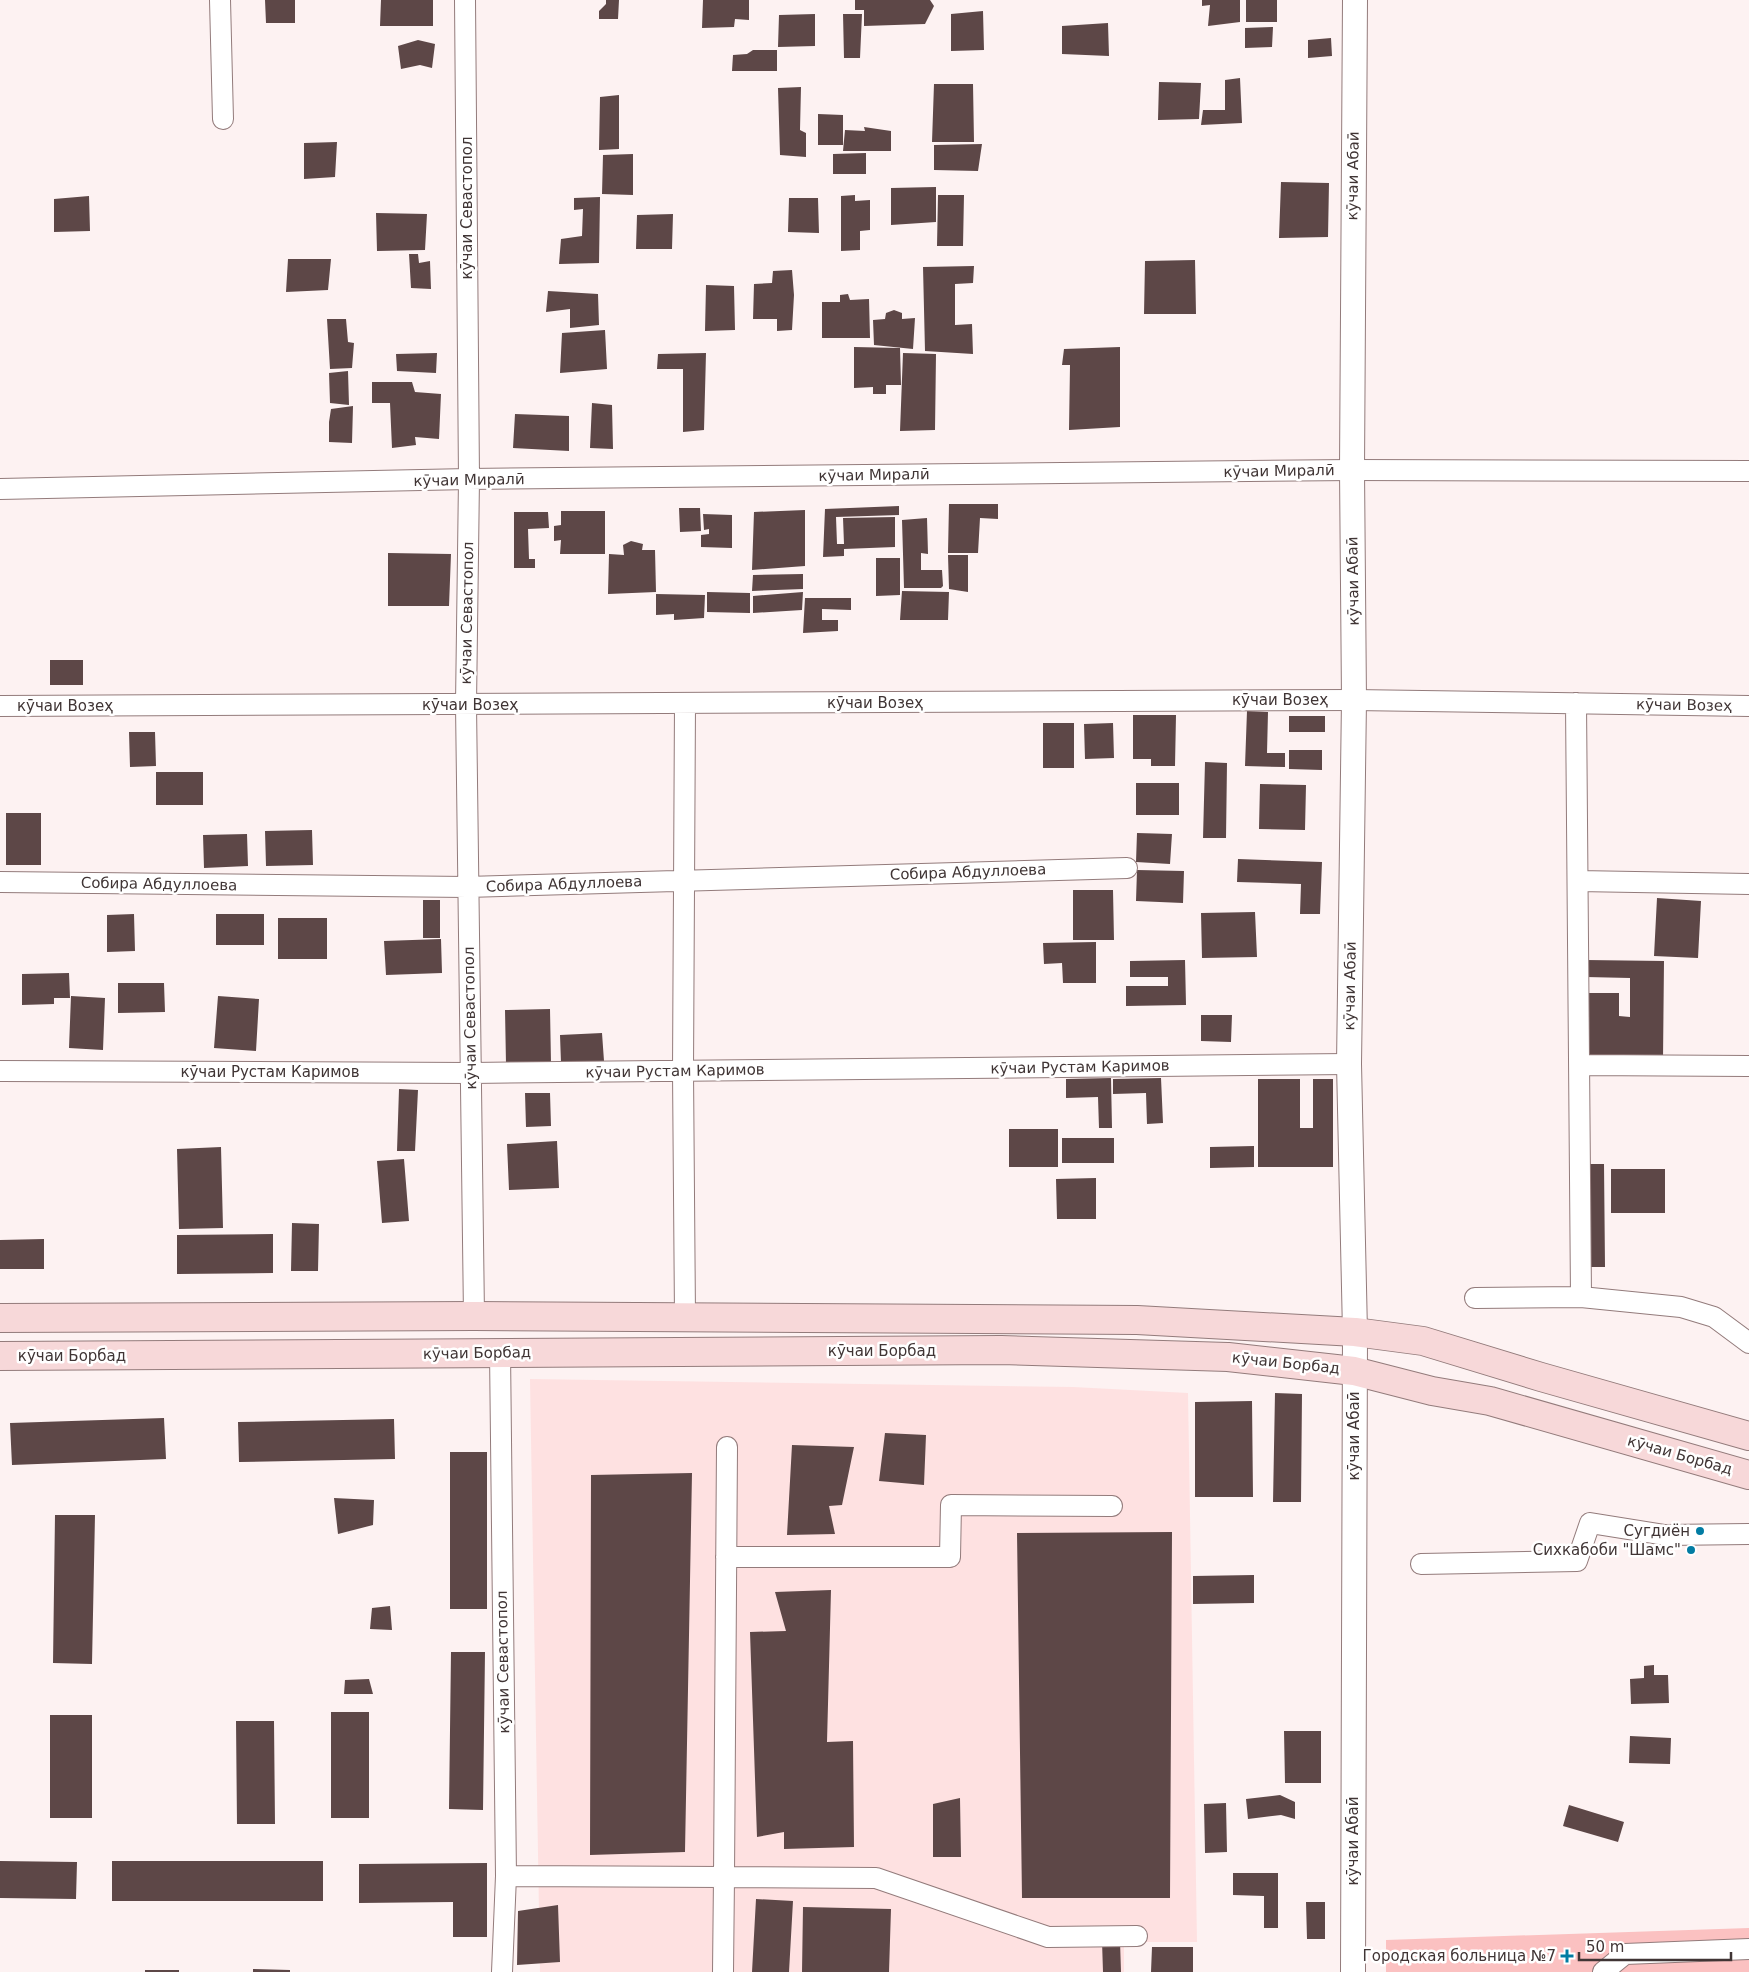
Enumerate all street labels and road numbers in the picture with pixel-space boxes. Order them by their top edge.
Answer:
street label: кӯчаи Абаӣ [1343,131,1363,221]
street label: кӯчаи Севастопол [458,137,476,279]
street label: кӯчаи Миралӣ [1223,461,1335,481]
street label: кӯчаи Миралӣ [818,465,930,485]
street label: кӯчаи Миралӣ [413,470,525,490]
street label: кӯчаи Абаӣ [1343,536,1363,626]
street label: кӯчаи Севастопол [457,541,477,685]
street label: кӯчаи Возеҳ [1232,691,1328,709]
street label: кӯчаи Возеҳ [827,694,923,712]
street label: кӯчаи Возеҳ [1636,695,1732,715]
street label: кӯчаи Возеҳ [422,696,518,714]
street label: кӯчаи Возеҳ [17,697,113,715]
street label: Собира Абдуллоева [889,860,1047,884]
street label: Собира Абдуллоева [485,872,643,896]
street label: Собира Абдуллоева [81,874,237,894]
street label: кӯчаи Абаӣ [1340,941,1360,1031]
street label: кӯчаи Севастопол [460,946,480,1090]
street label: кӯчаи Рустам Каримов [990,1056,1170,1078]
street label: кӯчаи Рустам Каримов [585,1060,765,1082]
street label: кӯчаи Рустам Каримов [180,1063,360,1081]
street label: кӯчаи Борбад [828,1342,936,1360]
street label: кӯчаи Борбад [423,1343,531,1363]
street label: кӯчаи Борбад [18,1347,126,1365]
street label: кӯчаи Борбад [1231,1348,1341,1378]
street label: кӯчаи Абаӣ [1345,1392,1363,1480]
street label: кӯчаи Борбад [1625,1431,1735,1479]
street label: кӯчаи Севастопол [493,1590,513,1734]
street label: кӯчаи Абаӣ [1344,1797,1362,1885]

